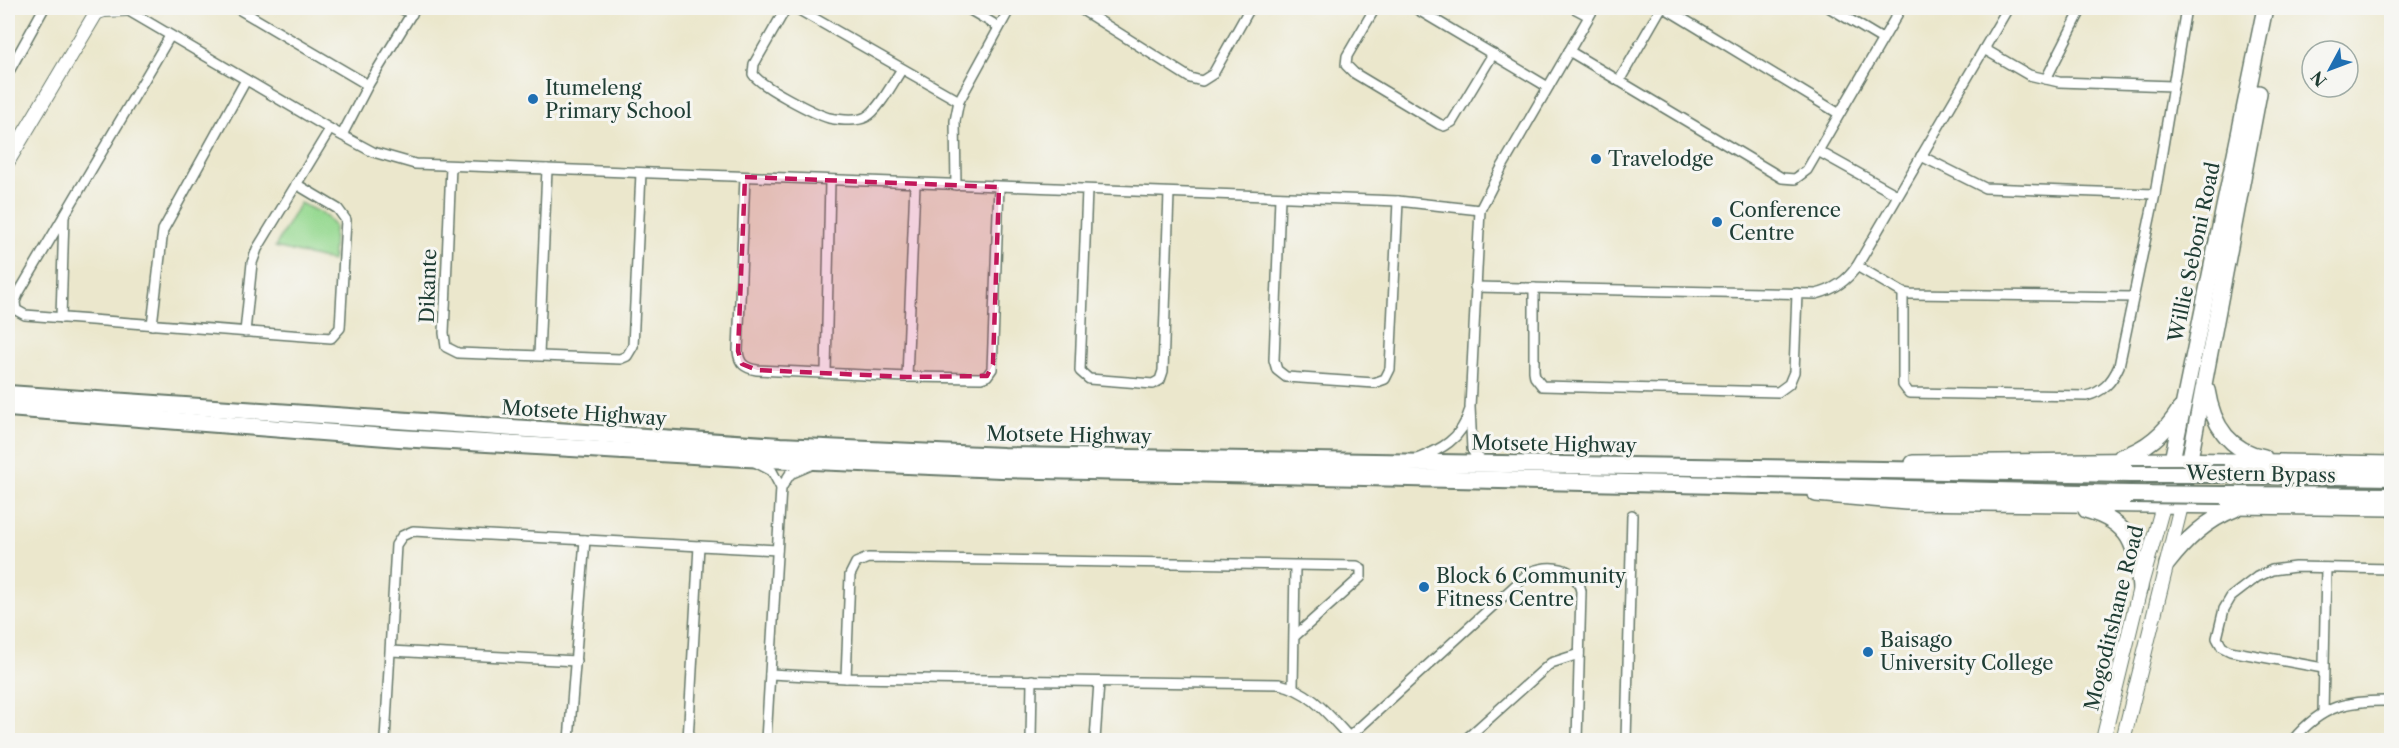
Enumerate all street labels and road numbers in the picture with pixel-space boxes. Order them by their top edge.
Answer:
street label: Willie Seboni Road [2163,160,2225,345]
street label: Dikante [415,248,441,324]
street label: Motsete Highway [501,395,668,431]
street label: Motsete Highway [986,422,1153,448]
street label: Motsete Highway [1471,431,1638,457]
street label: Western Bypass [2185,461,2336,487]
street label: Mogoditshane Road [2079,523,2149,713]

